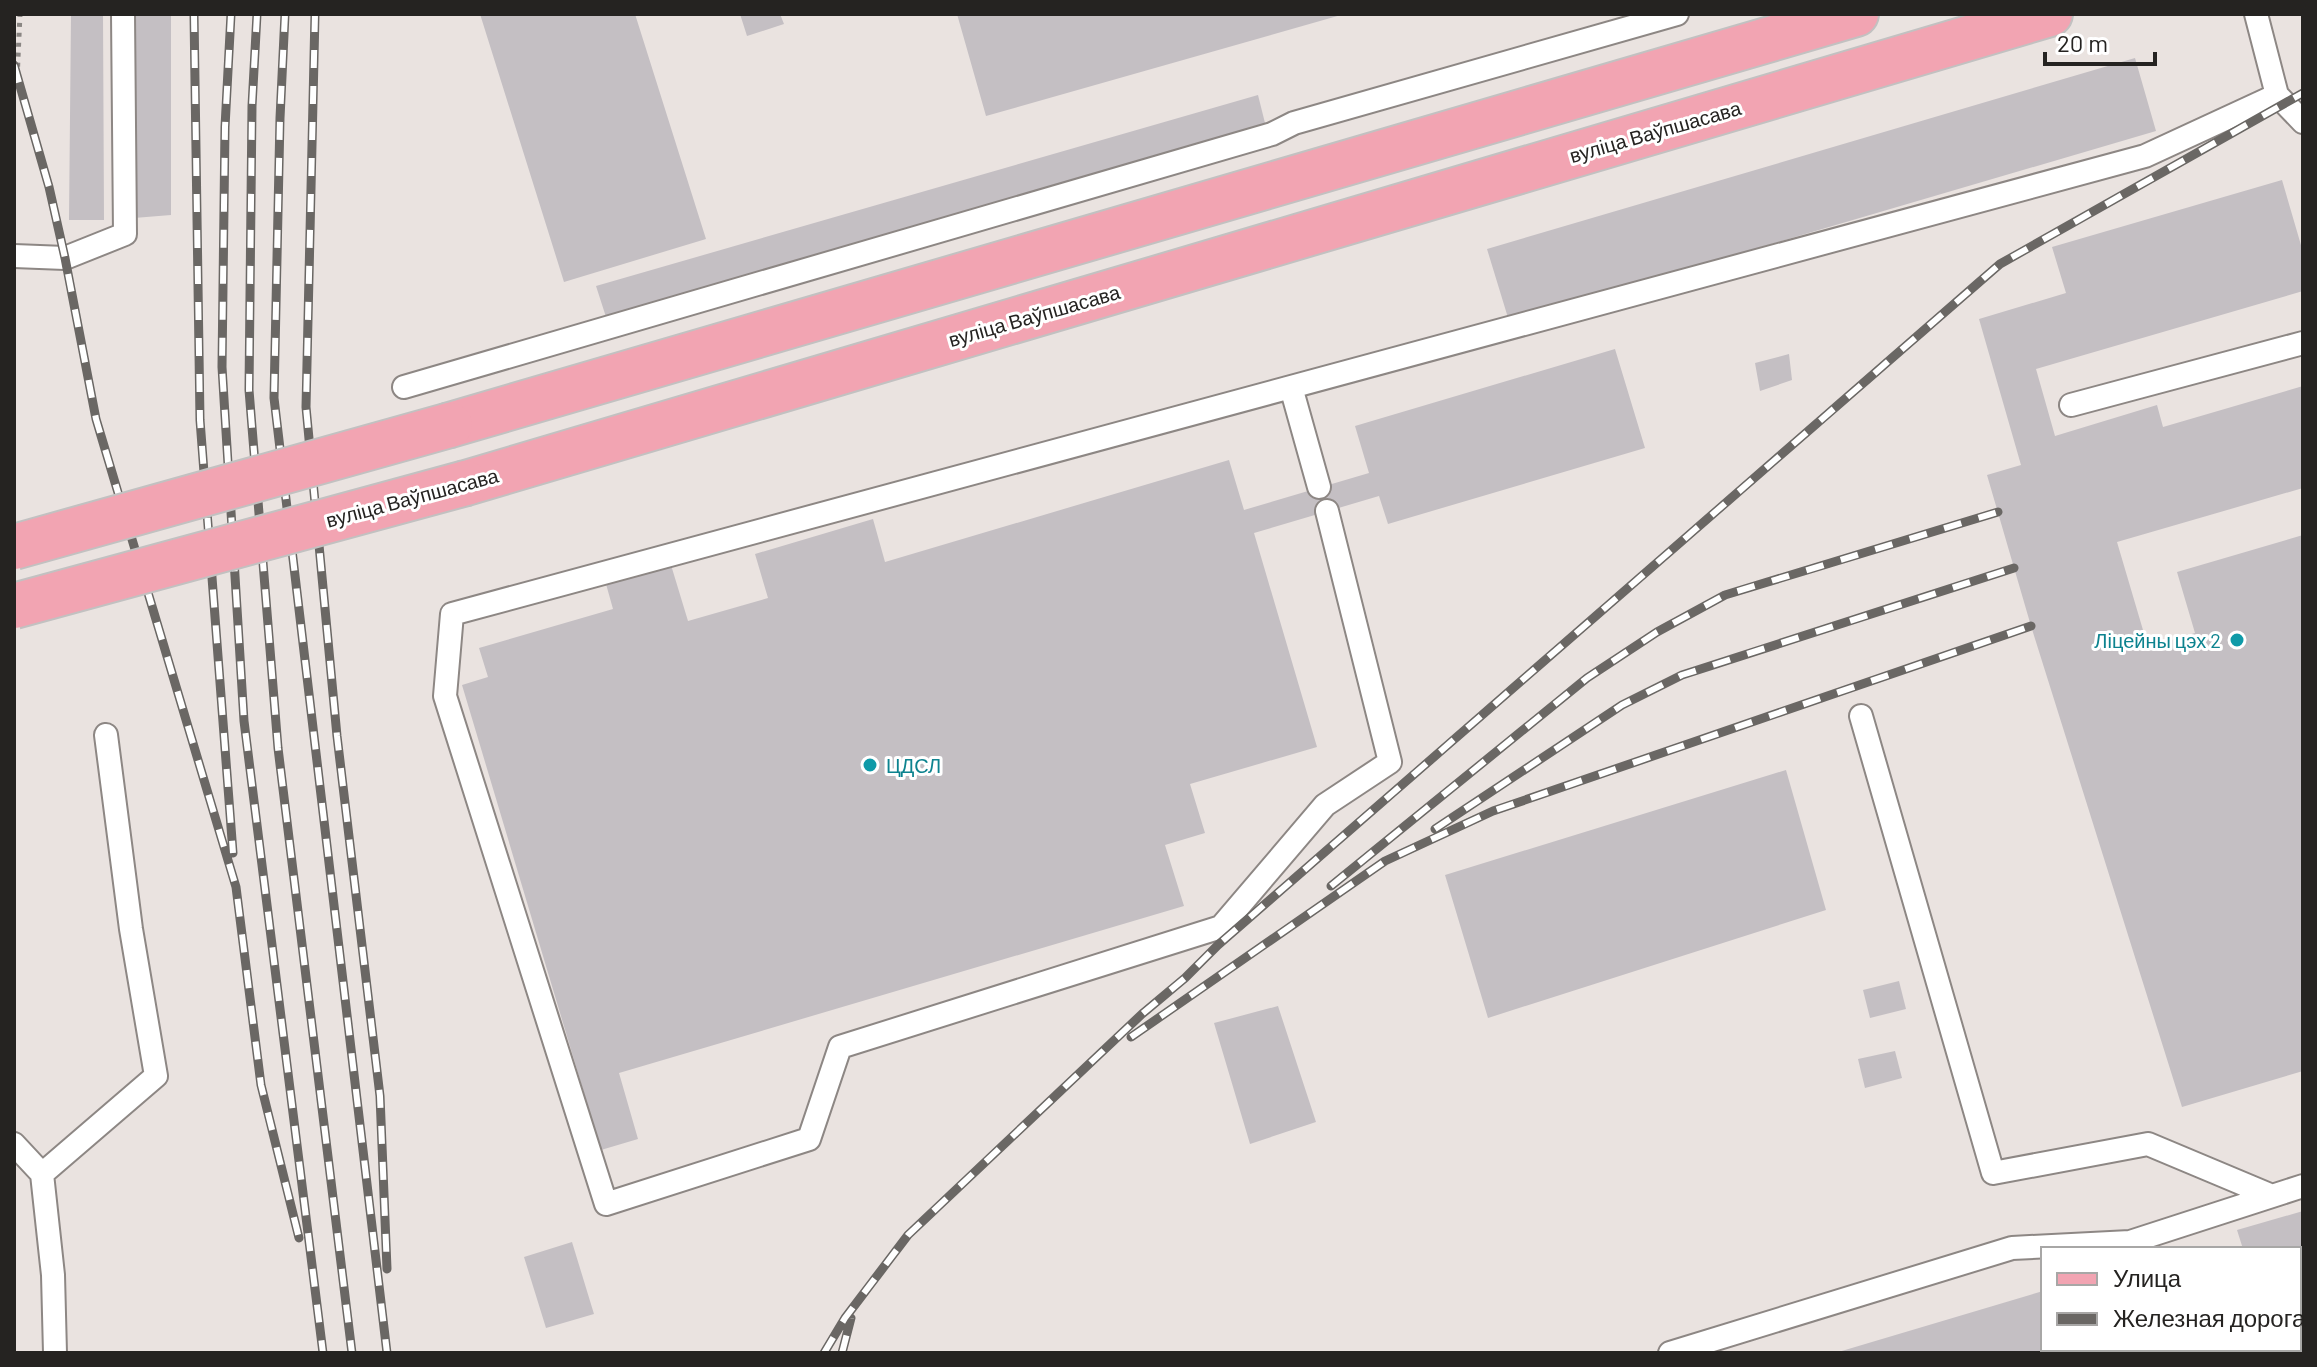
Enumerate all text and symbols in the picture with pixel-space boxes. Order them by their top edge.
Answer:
scale bar [2045,16,2155,66]
text: 20 m [2057,28,2108,57]
street label: вуліца Ваўпшасава [1566,95,1744,167]
street label: вуліца Ваўпшасава [945,279,1123,351]
street label: вуліца Ваўпшасава [323,462,502,532]
place label: Ліцейны цэх 2 [2094,628,2221,652]
marker: Ліцейны цэх 2 [2228,631,2246,649]
place label: ЦДСЛ [886,753,941,777]
marker: ЦДСЛ [861,756,879,774]
legend [2041,1247,2301,1351]
text: Улица [2113,1263,2182,1292]
text: Железная дорога [2113,1303,2306,1332]

